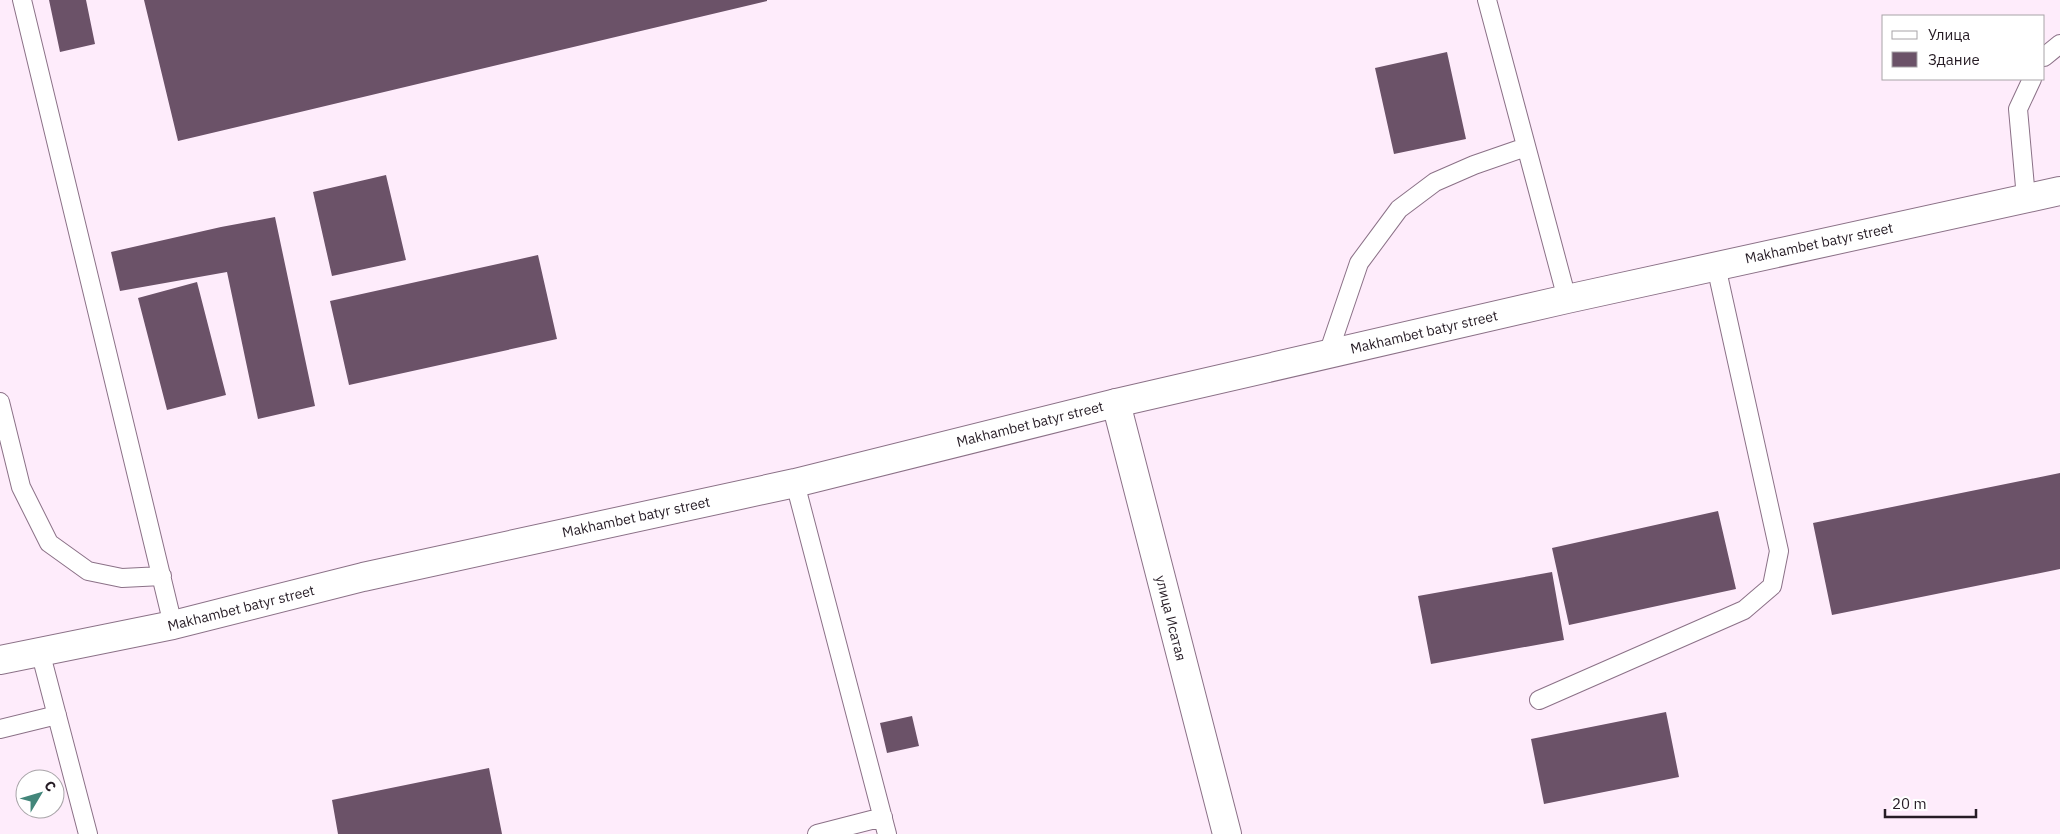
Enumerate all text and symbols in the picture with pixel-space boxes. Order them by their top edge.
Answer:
legend [1882,15,2045,80]
text: Улица [1928,25,1970,44]
text: Здание [1928,50,1980,69]
street label: Makhambet batyr street [1743,219,1895,267]
street label: Makhambet batyr street [1348,306,1500,358]
street label: Makhambet batyr street [955,397,1105,451]
street label: Makhambet batyr street [560,493,712,541]
street label: улица Исатая [1152,573,1190,663]
street label: Makhambet batyr street [166,581,316,635]
north arrow [15,769,65,819]
text: С [40,777,60,795]
scale bar [1885,786,1976,818]
text: 20 m [1892,794,1927,813]

